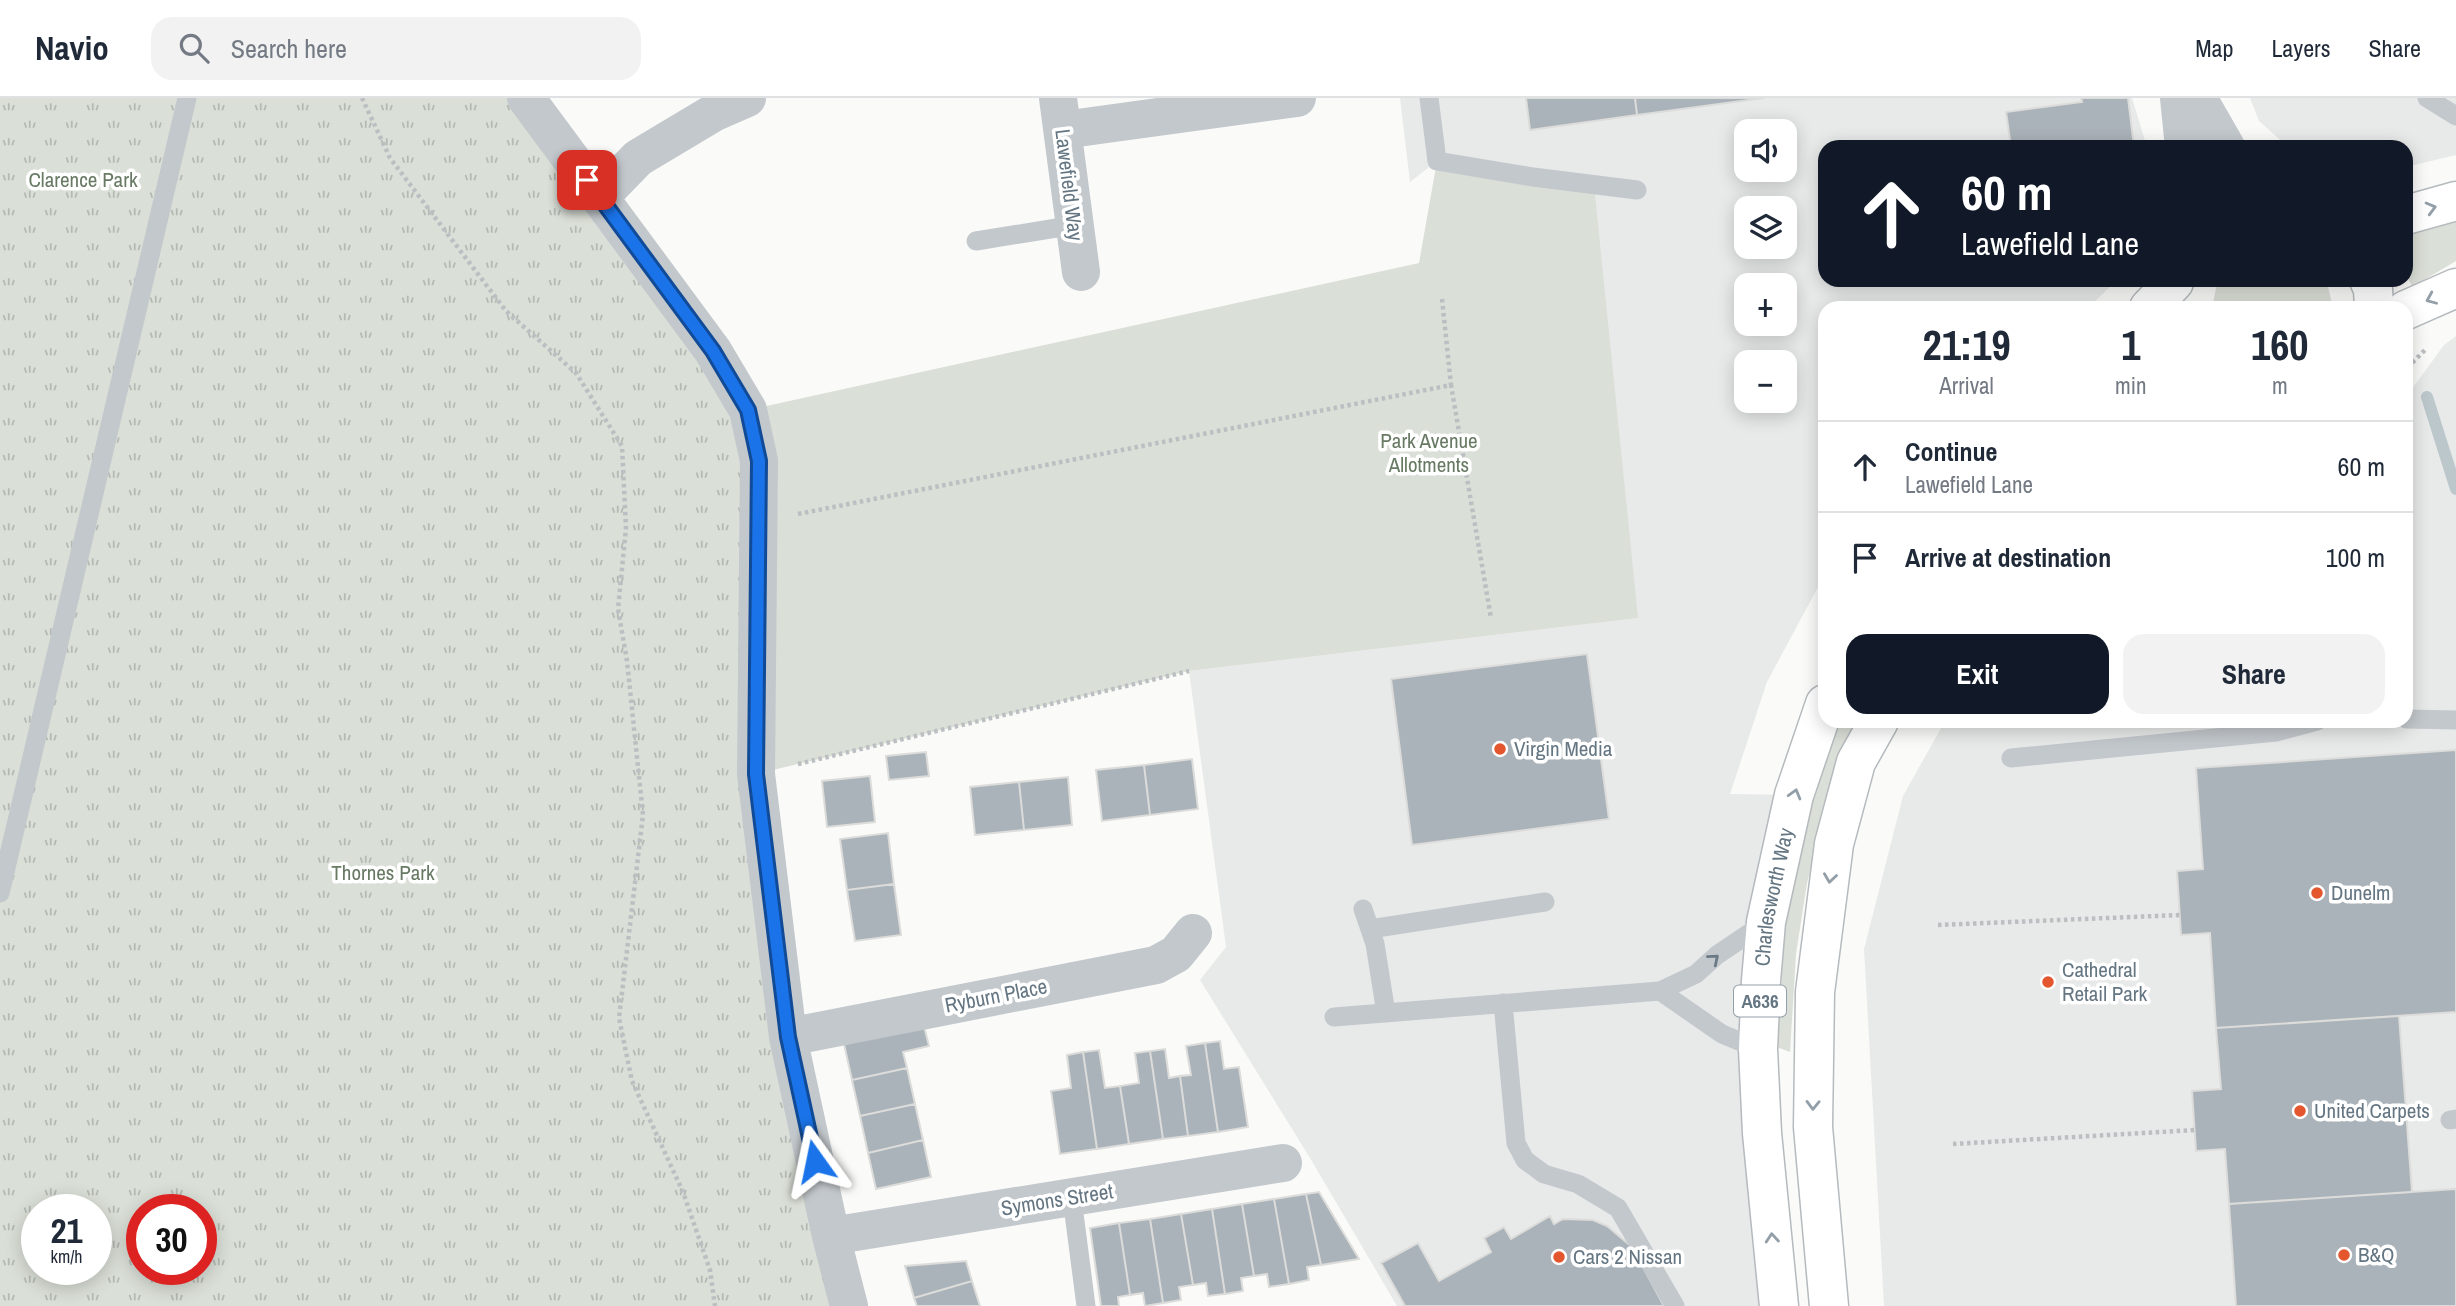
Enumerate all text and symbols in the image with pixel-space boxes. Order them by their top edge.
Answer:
search box [151,17,641,80]
text: Navio [35,26,109,70]
icon: search [175,29,213,67]
text: Search here [231,31,347,66]
text: Map [2195,32,2233,64]
text: Layers [2271,32,2330,64]
text: Share [2368,32,2421,64]
map controls [1734,119,1797,413]
button: sound [1734,119,1797,182]
street label: Lawefield Way [1048,127,1091,243]
pin [557,150,617,210]
text: 60 m [1961,159,2053,225]
icon: arrive [568,161,606,199]
park label: Clarence Park [28,165,138,194]
icon: ahead [1846,168,1937,259]
button: layers [1734,196,1797,259]
one-way arrow [2425,202,2437,216]
text: Lawefield Lane [1961,222,2139,265]
button: + [1734,273,1797,336]
one-way arrow [2426,291,2438,305]
text: 21:19 [1923,317,2011,373]
text: 1 [2121,317,2140,373]
text: 160 [2251,317,2309,373]
button: − [1734,350,1797,413]
text: Arrival [1939,370,1994,401]
text: min [2115,370,2147,401]
text: m [2272,370,2288,401]
park label: Park Avenue Allotments [1380,426,1478,479]
text: Continue [1905,434,1997,469]
icon: ahead [1846,448,1884,486]
text: 60 m [2338,449,2385,484]
text: Lawefield Lane [1905,469,2033,500]
icon: arrive [1846,539,1884,577]
text: Arrive at destination [1905,540,2111,575]
text: 100 m [2326,540,2385,575]
button: Exit [1846,634,2109,714]
button: Share [2123,634,2385,714]
place label: Virgin Media [1514,734,1613,763]
marker: Virgin Media [1492,741,1508,757]
one-way arrow [1787,788,1801,800]
street label: Charlesworth Way [1747,825,1800,967]
park label: Thornes Park [331,858,435,887]
one-way arrow [1823,873,1838,884]
place label: Dunelm [2331,878,2390,907]
marker: Dunelm [2309,885,2325,901]
one-way arrow [1706,954,1718,967]
place label: Cathedral Retail Park [2062,955,2148,1008]
street label: Ryburn Place [942,971,1049,1020]
marker: Cathedral Retail Park [2040,974,2056,990]
road number: A636 [1734,986,1786,1016]
place label: United Carpets [2314,1096,2430,1125]
one-way arrow [1805,1100,1821,1111]
marker: United Carpets [2292,1103,2308,1119]
position arrow [778,1124,852,1198]
street label: Symons Street [999,1176,1115,1223]
speed limit sign: 30 [126,1194,217,1285]
text: 21 [51,1207,82,1254]
one-way arrow [1765,1232,1780,1243]
place label: B&Q [2358,1240,2394,1269]
place label: Cars 2 Nissan [1573,1242,1682,1271]
text: km/h [51,1244,83,1269]
marker: B&Q [2336,1247,2352,1263]
marker: Cars 2 Nissan [1551,1249,1567,1265]

